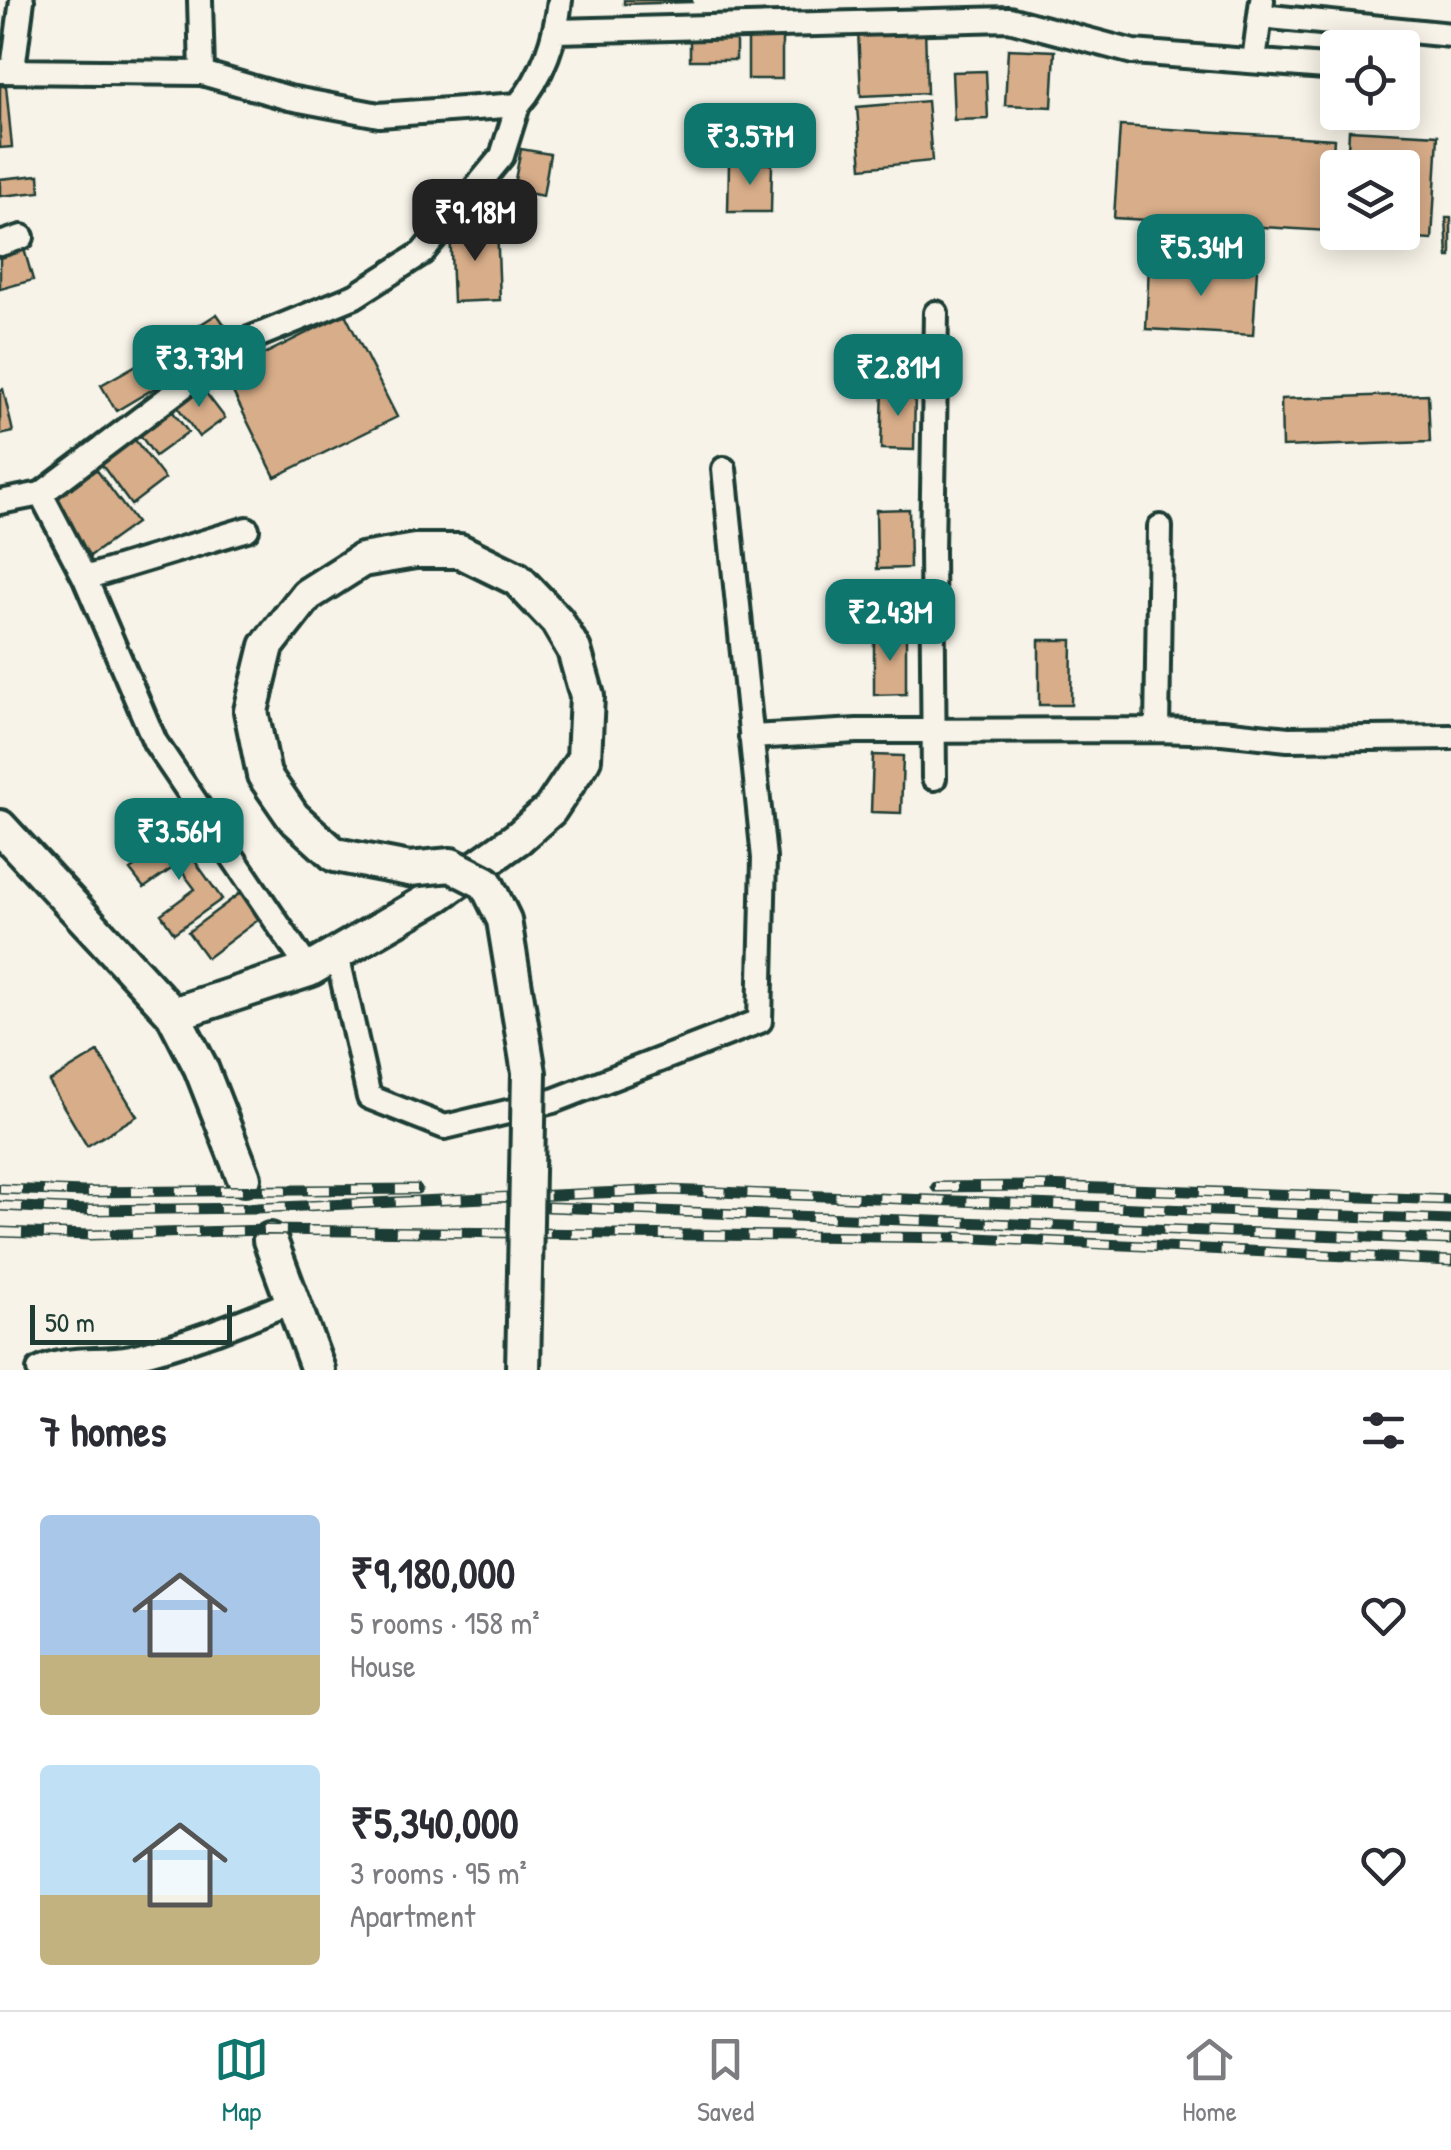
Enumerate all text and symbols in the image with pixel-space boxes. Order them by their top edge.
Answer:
map controls [1320,30,1420,250]
button: locate [1320,30,1420,130]
pin: ₹3.57M [669,103,831,188]
text: ₹3.57M [706,114,794,157]
button: layers [1320,150,1420,250]
pin: ₹9.18M [394,179,556,264]
text: ₹9.18M [434,190,516,233]
pin: ₹5.34M [1120,214,1282,299]
text: ₹5.34M [1159,225,1243,268]
pin: ₹3.73M [118,325,280,410]
pin: ₹2.81M [817,334,979,419]
text: ₹3.73M [155,336,243,379]
text: ₹2.81M [856,345,940,388]
pin: ₹2.43M [809,579,971,664]
text: ₹2.43M [847,590,933,633]
pin: ₹3.56M [98,798,260,883]
text: ₹3.56M [137,809,221,852]
scale bar [30,1300,232,1344]
text: 50 m [45,1303,95,1341]
text: 7 homes [40,1402,166,1459]
icon: filters [1356,1403,1411,1458]
text: ₹9,180,000 [350,1544,515,1601]
icon: home [120,1555,240,1675]
icon: heart [1356,1588,1411,1643]
text: 5 rooms · 158 m² [350,1601,540,1644]
text: House [350,1644,416,1687]
text: ₹5,340,000 [350,1794,519,1851]
icon: home [120,1805,240,1925]
icon: heart [1356,1838,1411,1893]
text: 3 rooms · 95 m² [350,1851,527,1894]
text: Apartment [350,1894,475,1937]
tab: Map [214,2032,269,2130]
tab: Saved [697,2032,754,2130]
tab: Home [1182,2032,1237,2130]

